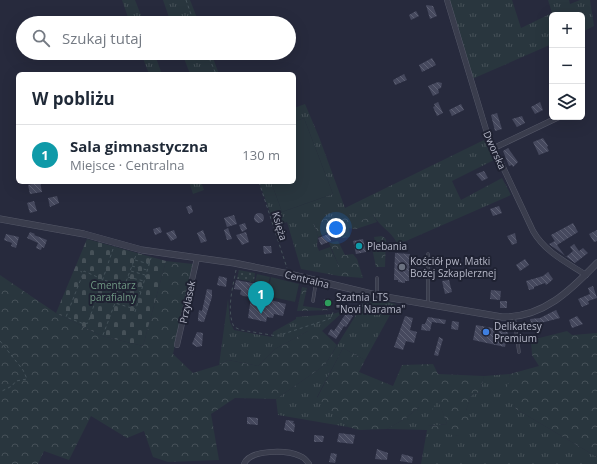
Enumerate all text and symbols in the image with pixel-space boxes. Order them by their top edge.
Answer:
map controls [549,12,585,120]
button: + [549,12,585,48]
search box [16,16,296,60]
icon: search [30,27,52,49]
text: Szukaj tutaj [62,28,142,48]
button: − [549,48,585,84]
button: layers [549,84,585,120]
text: W pobliżu [32,87,115,110]
street label: Dworska [480,129,510,171]
text: Sala gimnastyczna [70,136,208,156]
text: 1 [41,146,49,164]
text: 130 m [242,146,280,164]
text: Miejsce · Centralna [70,156,185,174]
street label: Księża [269,210,291,242]
your location [326,218,346,238]
place label: Plebania [367,239,407,253]
marker: Plebania [354,241,364,251]
place label: Kościół pw. Matki Bożej Szkaplerznej [410,254,496,280]
marker: Kościół pw. Matki Bożej Szkaplerznej [397,262,407,272]
street label: Centralna [283,267,331,291]
park label: Cmentarz parafialny [90,278,137,304]
street label: Przylasek [176,279,199,325]
pin: 1 [248,281,274,314]
place label: Szatnia LTS "Novi Narama" [336,290,405,316]
marker: Szatnia LTS "Novi Narama" [323,298,333,308]
place label: Delikatesy Premium [494,319,543,345]
marker: Delikatesy Premium [481,327,491,337]

